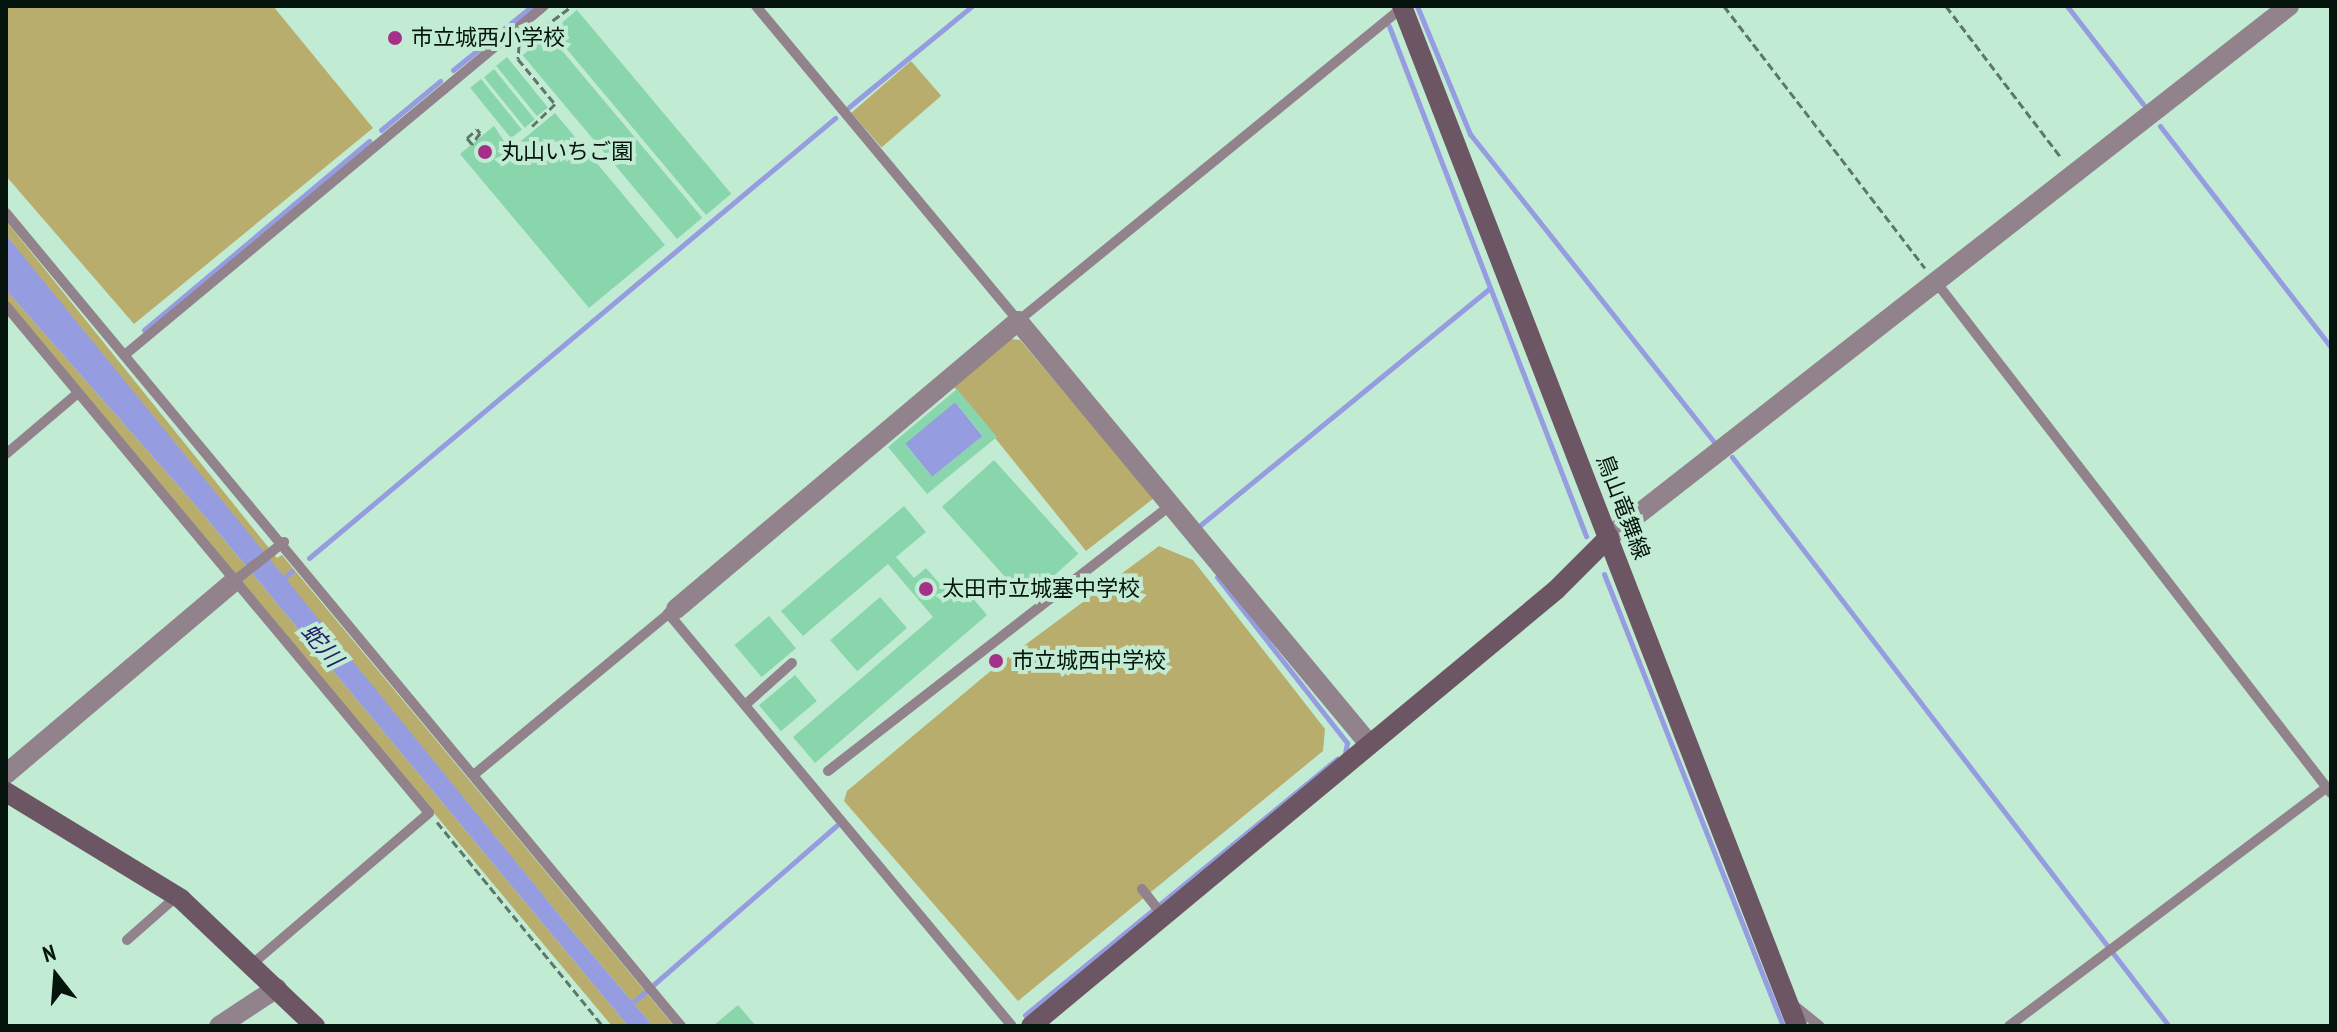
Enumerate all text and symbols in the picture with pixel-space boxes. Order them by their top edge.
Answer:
place label: 市立城西小学校 [411,25,565,51]
marker: 市立城西小学校 [386,29,404,47]
place label: 丸山いちご園 [501,139,633,165]
marker: 丸山いちご園 [476,143,494,161]
street label: 鳥山竜舞線 [1591,451,1655,563]
place label: 太田市立城塞中学校 [942,576,1140,602]
marker: 太田市立城塞中学校 [917,580,935,598]
water label: 蛇川 [296,617,348,673]
place label: 市立城西中学校 [1012,648,1166,674]
marker: 市立城西中学校 [987,652,1005,670]
north arrow [16,936,96,1016]
text: N [39,938,59,968]

